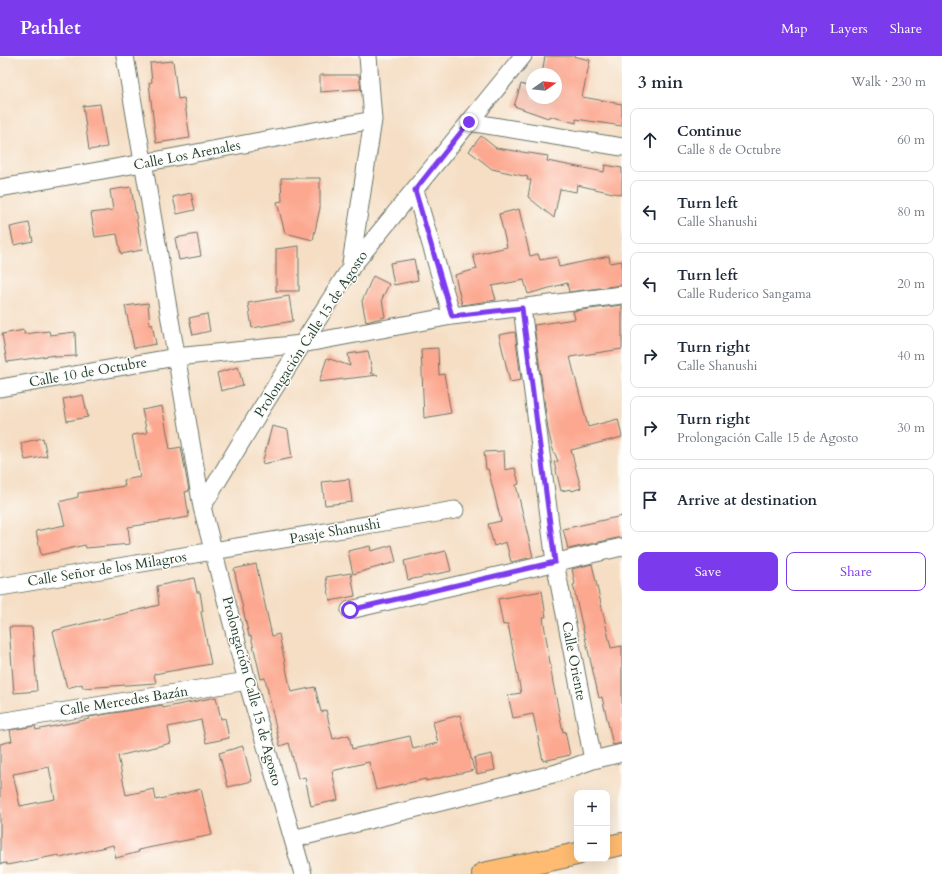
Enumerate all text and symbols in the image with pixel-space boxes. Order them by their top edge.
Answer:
text: Pathlet [20,15,81,41]
text: Map [781,19,808,38]
text: Layers [830,19,868,38]
text: Share [890,19,922,38]
north arrow [526,68,562,104]
text: 3 min [638,71,683,94]
text: Walk · 230 m [851,73,926,91]
route end [460,113,478,131]
text: Continue [677,121,742,141]
icon: ahead [639,129,661,151]
text: 60 m [897,131,925,149]
street label: Calle Los Arenales [132,135,242,175]
text: Calle 8 de Octubre [677,141,781,159]
text: Turn left [677,193,738,213]
icon: left [639,201,661,223]
text: 80 m [897,203,925,221]
text: Calle Shanushi [677,213,758,231]
street label: Prolongación Calle 15 de Agosto [250,247,372,421]
text: Turn left [677,265,738,285]
icon: left [639,273,661,295]
text: 20 m [897,275,925,293]
text: Calle Ruderico Sangama [677,285,811,303]
text: Turn right [677,337,750,357]
icon: right [639,345,661,367]
text: 40 m [897,347,925,365]
street label: Calle 10 de Octubre [28,352,148,392]
text: Calle Shanushi [677,357,758,375]
text: Turn right [677,409,750,429]
icon: right [639,417,661,439]
text: 30 m [897,419,925,437]
text: Prolongación Calle 15 de Agosto [677,429,858,447]
icon: arrive [639,489,661,511]
text: Arrive at destination [677,490,817,510]
street label: Pasaje Shanushi [288,514,382,548]
street label: Calle Señor de los Milagros [26,547,188,591]
button: Save [638,552,778,591]
button: Share [786,552,926,591]
street label: Prolongación Calle 15 de Agosto [218,594,287,788]
route start [341,601,359,619]
street label: Calle Oriente [557,620,591,702]
street label: Calle Mercedes Bazán [59,681,189,721]
map controls [574,790,610,862]
button: + [574,790,610,826]
button: − [574,826,610,862]

